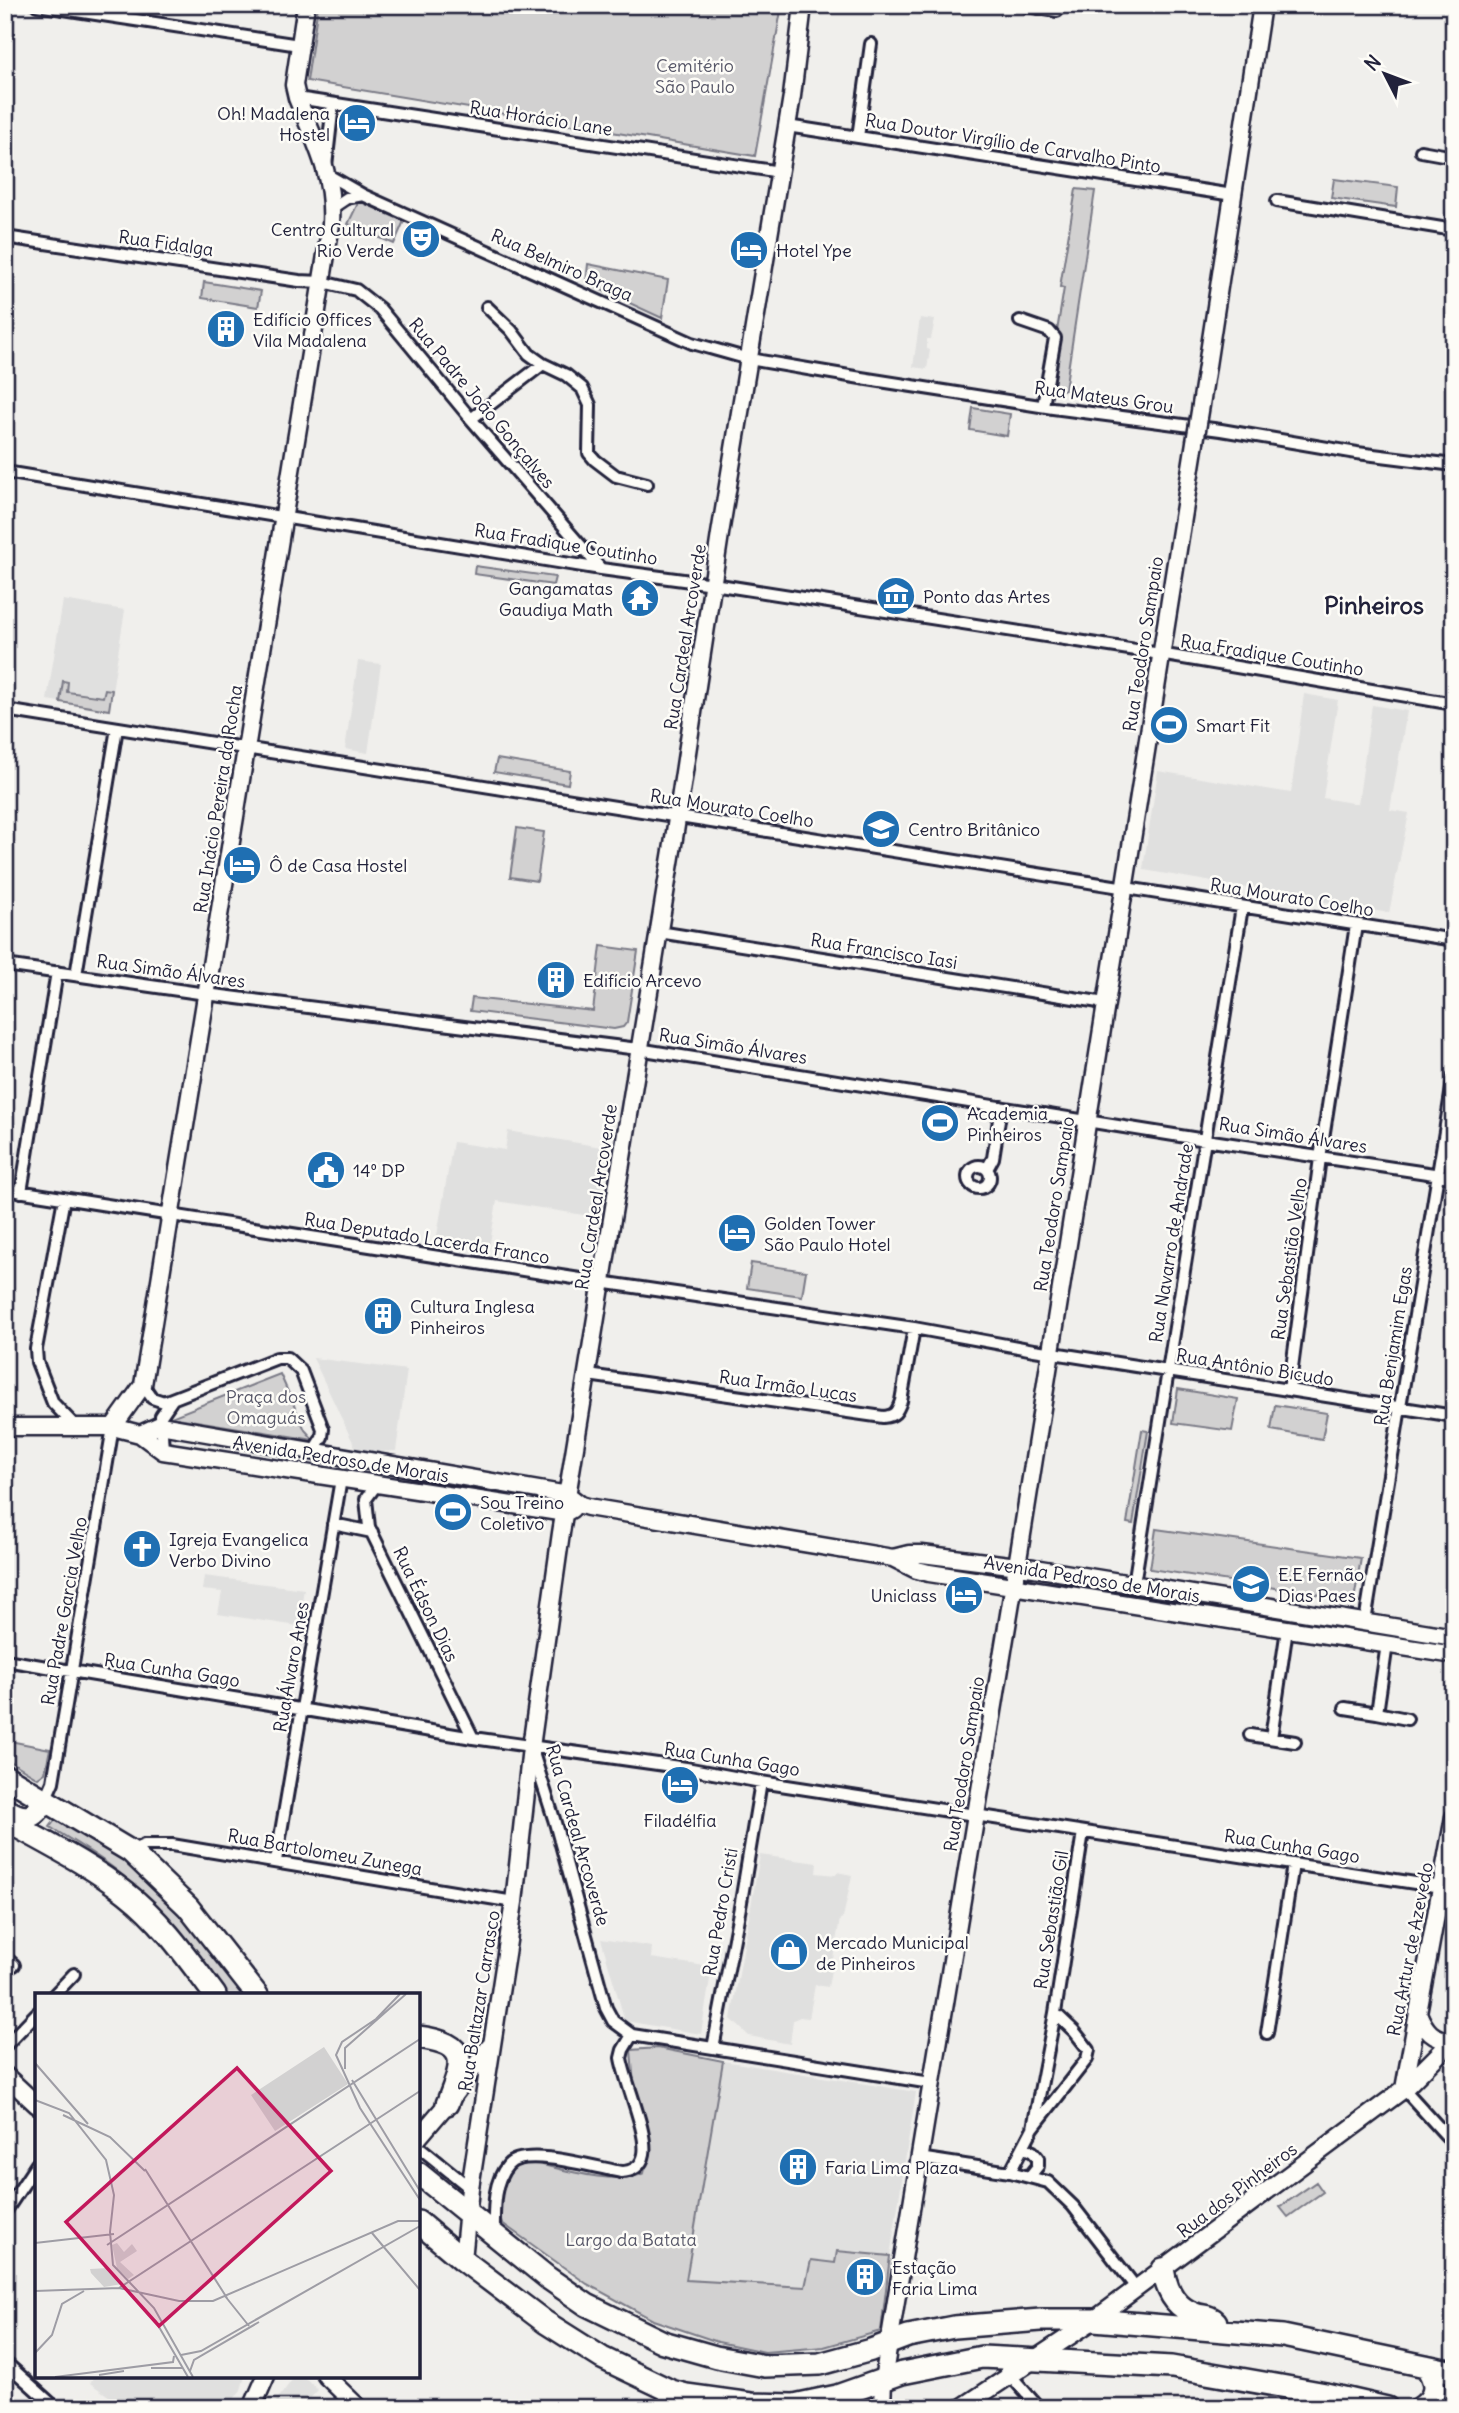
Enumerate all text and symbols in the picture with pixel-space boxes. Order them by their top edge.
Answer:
north arrow [1350,38,1420,108]
text: N [1359,50,1386,76]
park label: Cemitério São Paulo [655,54,735,98]
street label: Rua Horácio Lane [468,95,614,141]
place label: Oh! Madalena Hostel [217,102,330,146]
hotel icon: Oh! Madalena Hostel [336,102,378,144]
street label: Rua Doutor Virgílio de Carvalho Pinto [863,108,1163,178]
place label: Centro Cultural Rio Verde [271,218,394,262]
theatre icon: Centro Cultural Rio Verde [400,218,442,260]
street label: Rua Belmiro Braga [488,223,636,307]
street label: Rua Fidalga [117,225,215,261]
hotel icon: Hotel Ype [728,229,770,271]
place label: Hotel Ype [776,239,852,262]
building icon: Edifício Offices Vila Madalena [205,308,247,350]
place label: Edifício Offices Vila Madalena [253,308,372,352]
street label: Rua Padre João Gonçalves [404,313,560,493]
street label: Rua Mateus Grou [1033,376,1175,418]
street label: Rua Fradique Coutinho [473,518,659,570]
street label: Rua Cardeal Arcoverde [659,542,711,732]
street label: Rua Teodoro Sampaio [1118,555,1168,733]
museum icon: Ponto das Artes [875,575,917,617]
place label: Gangamatas Gaudiya Math [499,577,613,621]
temple icon: Gangamatas Gaudiya Math [619,577,661,619]
place label: Ponto das Artes [923,585,1050,608]
district label: Pinheiros [1324,590,1424,620]
street label: Rua Fradique Coutinho [1179,629,1365,681]
street label: Rua Inácio Pereira da Rocha [189,683,247,915]
sports icon: Smart Fit [1148,704,1190,746]
place label: Smart Fit [1196,714,1270,737]
street label: Rua Mourato Coelho [649,784,815,832]
school or university icon: Centro Britânico [860,808,902,850]
place label: Centro Britânico [908,818,1040,841]
hotel icon: Ô de Casa Hostel [221,844,263,886]
place label: Ô de Casa Hostel [269,854,407,877]
street label: Rua Mourato Coelho [1209,873,1375,921]
street label: Rua Francisco Iasi [809,928,959,974]
street label: Rua Simão Álvares [95,949,247,993]
building icon: Edifício Arcevo [535,959,577,1001]
place label: Edifício Arcevo [583,969,702,992]
street label: Rua Simão Álvares [657,1023,809,1069]
street label: Rua Cardeal Arcoverde [570,1102,622,1292]
sports icon: Academia Pinheiros [919,1102,961,1144]
place label: Academia Pinheiros [967,1102,1048,1146]
street label: Rua Simão Álvares [1217,1112,1369,1158]
street label: Rua Teodoro Sampaio [1029,1115,1079,1293]
street label: Rua Navarro de Andrade [1144,1142,1198,1344]
public building icon: 14º DP [305,1149,347,1191]
place label: 14º DP [353,1159,405,1182]
street label: Rua Sebastião Velho [1266,1176,1312,1342]
street label: Rua Deputado Lacerda Franco [303,1207,551,1269]
hotel icon: Golden Tower São Paulo Hotel [716,1212,758,1254]
place label: Golden Tower São Paulo Hotel [764,1212,891,1256]
street label: Rua Benjamim Egas [1369,1265,1417,1427]
building icon: Cultura Inglesa Pinheiros [362,1295,404,1337]
place label: Cultura Inglesa Pinheiros [410,1295,535,1339]
street label: Rua Antônio Bicudo [1175,1343,1335,1391]
street label: Rua Irmão Lucas [717,1365,859,1407]
park label: Praça dos Omaguás [226,1385,306,1429]
street label: Avenida Pedroso de Morais [231,1431,451,1487]
sports icon: Sou Treino Coletivo [432,1491,474,1533]
place label: Sou Treino Coletivo [480,1491,564,1535]
street label: Rua Padre Garcia Velho [36,1515,92,1707]
church icon: Igreja Evangelica Verbo Divino [121,1528,163,1570]
place label: Igreja Evangelica Verbo Divino [169,1528,308,1572]
street label: Rua Édson Dias [388,1543,464,1665]
street label: Avenida Pedroso de Morais [982,1551,1202,1607]
school or university icon: E.E Fernão Dias Paes [1230,1563,1272,1605]
place label: E.E Fernão Dias Paes [1278,1563,1364,1607]
hotel icon: Uniclass [943,1574,985,1616]
place label: Uniclass [871,1584,937,1607]
street label: Rua Álvaro Anes [268,1600,314,1734]
street label: Rua Cunha Gago [102,1648,242,1692]
street label: Rua Teodoro Sampaio [939,1675,989,1853]
street label: Rua Cunha Gago [662,1737,802,1781]
street label: Rua Cardeal Arcoverde [541,1742,615,1928]
hotel icon: Filadélfia [659,1764,701,1806]
place label: Filadélfia [644,1809,716,1832]
street label: Rua Bartolomeu Zunega [226,1824,424,1880]
street label: Rua Cunha Gago [1222,1824,1362,1868]
street label: Rua Pedro Cristi [697,1846,743,1978]
street label: Rua Sebastião Gil [1029,1849,1073,1991]
street label: Rua Artur de Azevedo [1382,1860,1438,2038]
street label: Rua Baltazar Carrasco [453,1909,505,2093]
shop icon: Mercado Municipal de Pinheiros [768,1931,810,1973]
place label: Mercado Municipal de Pinheiros [816,1931,969,1975]
inset map [35,1993,420,2378]
street label: Rua dos Pinheiros [1172,2137,1302,2243]
building icon: Faria Lima Plaza [777,2146,819,2188]
place label: Faria Lima Plaza [825,2156,959,2179]
park label: Largo da Batata [565,2228,697,2251]
building icon: Estação Faria Lima [844,2256,886,2298]
place label: Estação Faria Lima [892,2256,977,2300]

